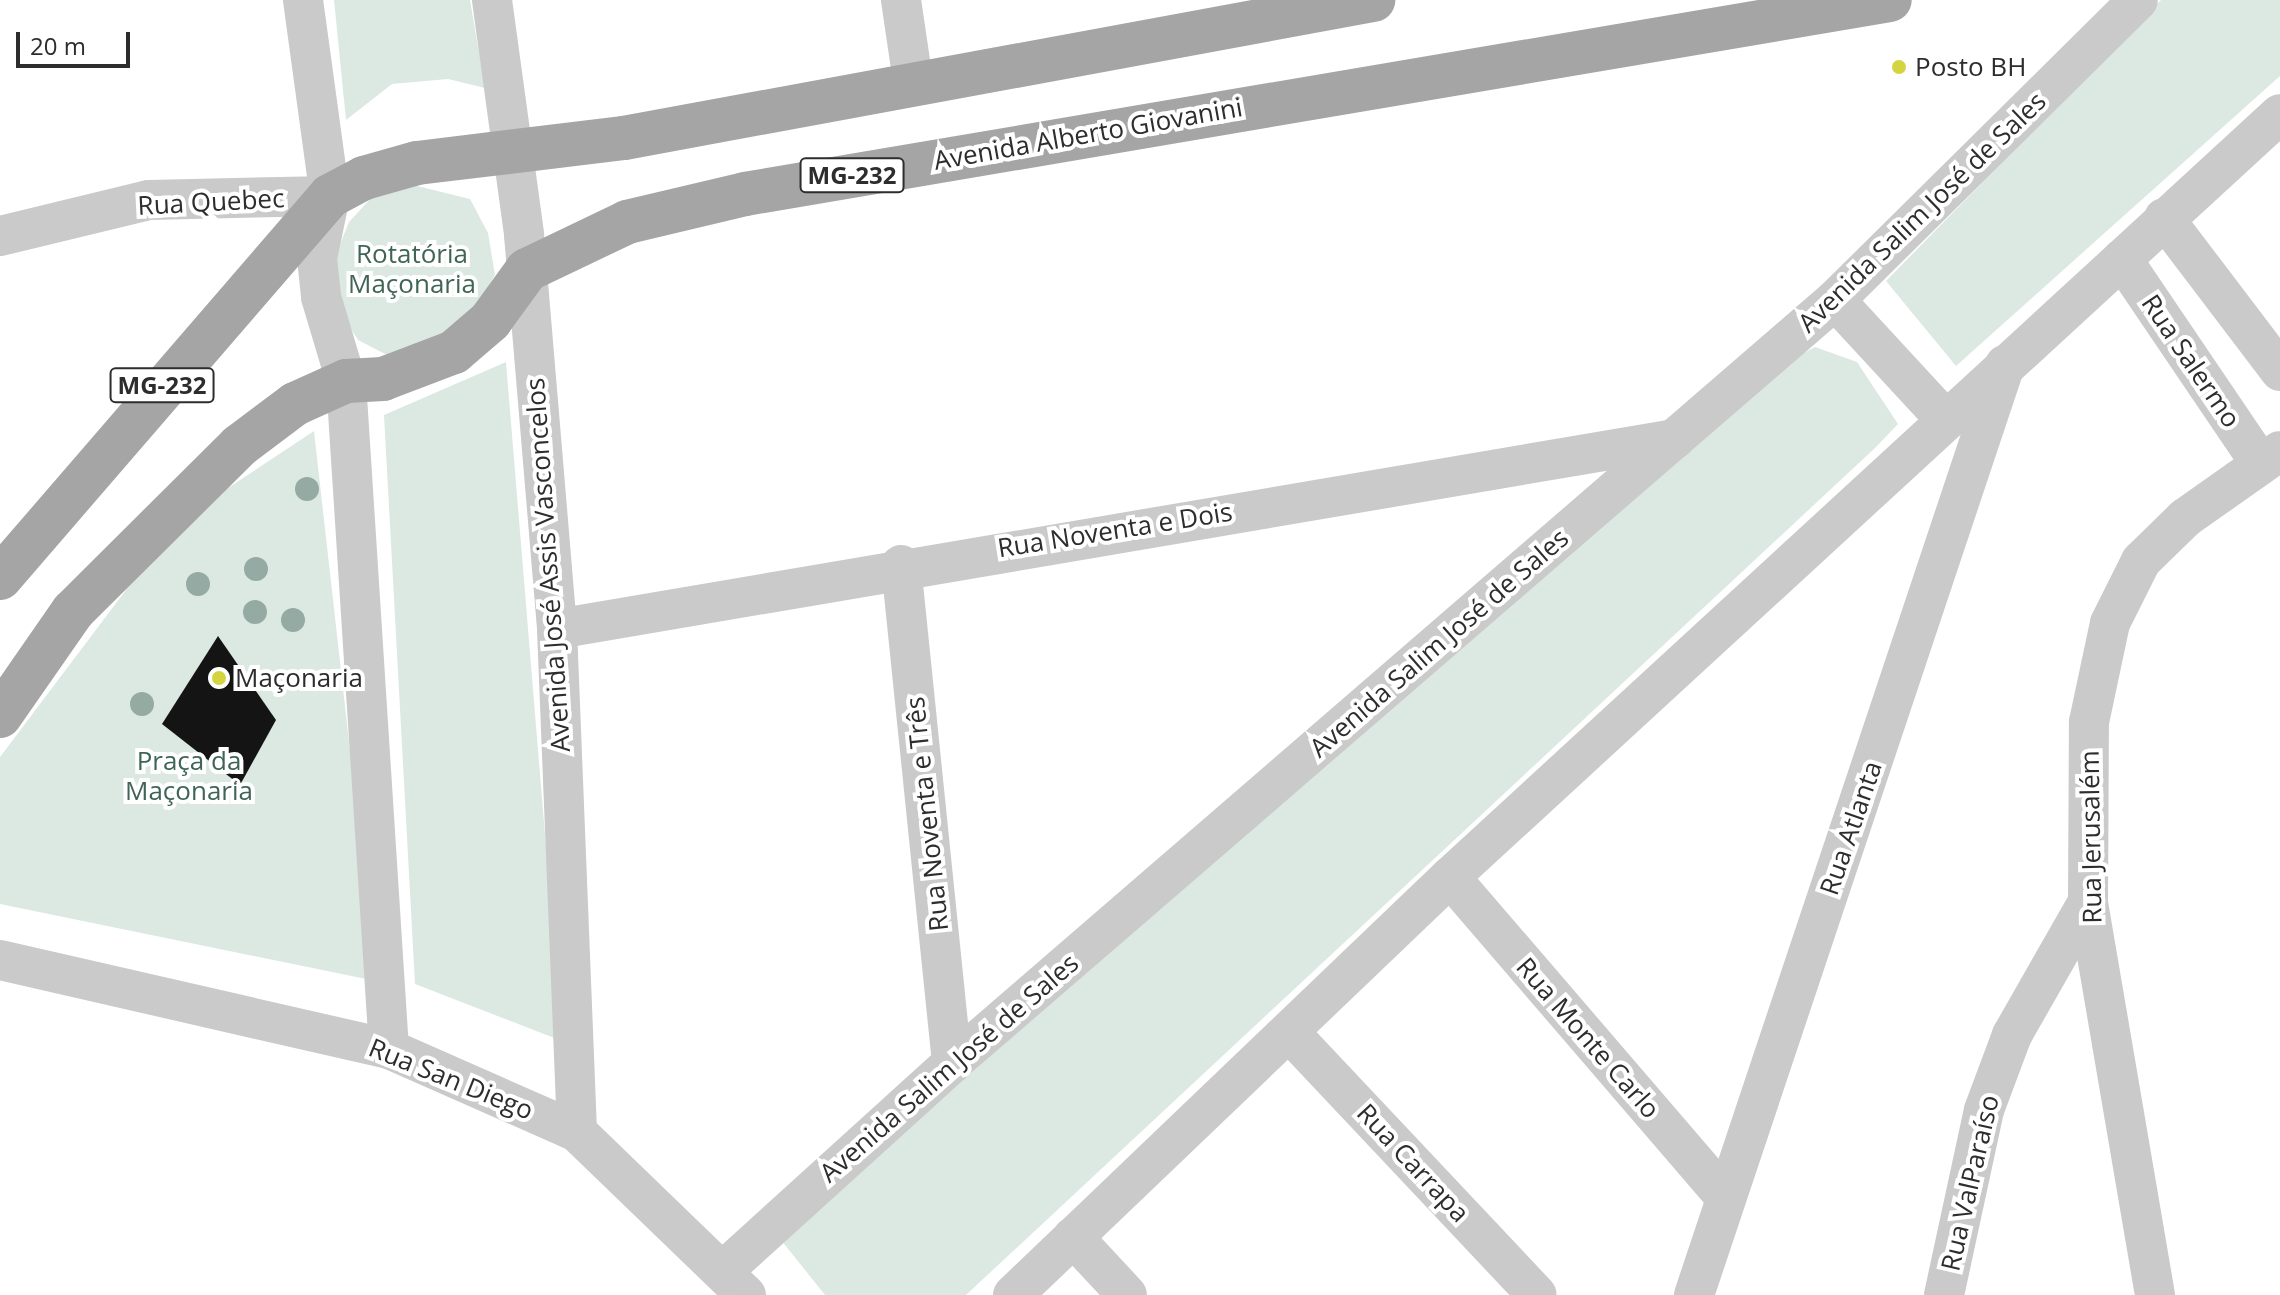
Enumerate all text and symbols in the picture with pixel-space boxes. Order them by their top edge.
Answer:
scale bar [20,16,134,66]
text: 20 m [30,29,86,62]
place label: Posto BH [1915,51,2026,83]
marker: Posto BH [1890,58,1908,76]
street label: Avenida Salim José de Sales [1792,85,2052,339]
street label: Avenida Alberto Giovanini [931,91,1245,177]
road number: MG-232 [798,155,906,195]
street label: Rua Quebec [137,183,285,221]
park label: Rotatória Maçonaria [348,238,476,300]
street label: Rua Salermo [2135,289,2247,433]
road number: MG-232 [108,365,216,405]
street label: Avenida José Assis Vasconcelos [519,377,577,753]
street label: Rua Noventa e Dois [995,496,1235,564]
street label: Avenida Salim José de Sales [1303,522,1575,764]
place label: Maçonaria [235,662,363,694]
marker: Maçonaria [210,669,228,687]
street label: Rua Noventa e Três [899,695,955,933]
park label: Praça da Maçonaria [125,745,253,806]
street label: Rua Jerusalém [2074,750,2108,924]
street label: Rua Atlanta [1814,757,1888,899]
street label: Avenida Salim José de Sales [813,947,1085,1189]
street label: Rua Monte Carlo [1510,951,1666,1125]
street label: Rua San Diego [364,1032,538,1126]
street label: Rua ValParaíso [1935,1092,2005,1274]
street label: Rua Carrapa [1350,1097,1476,1229]

